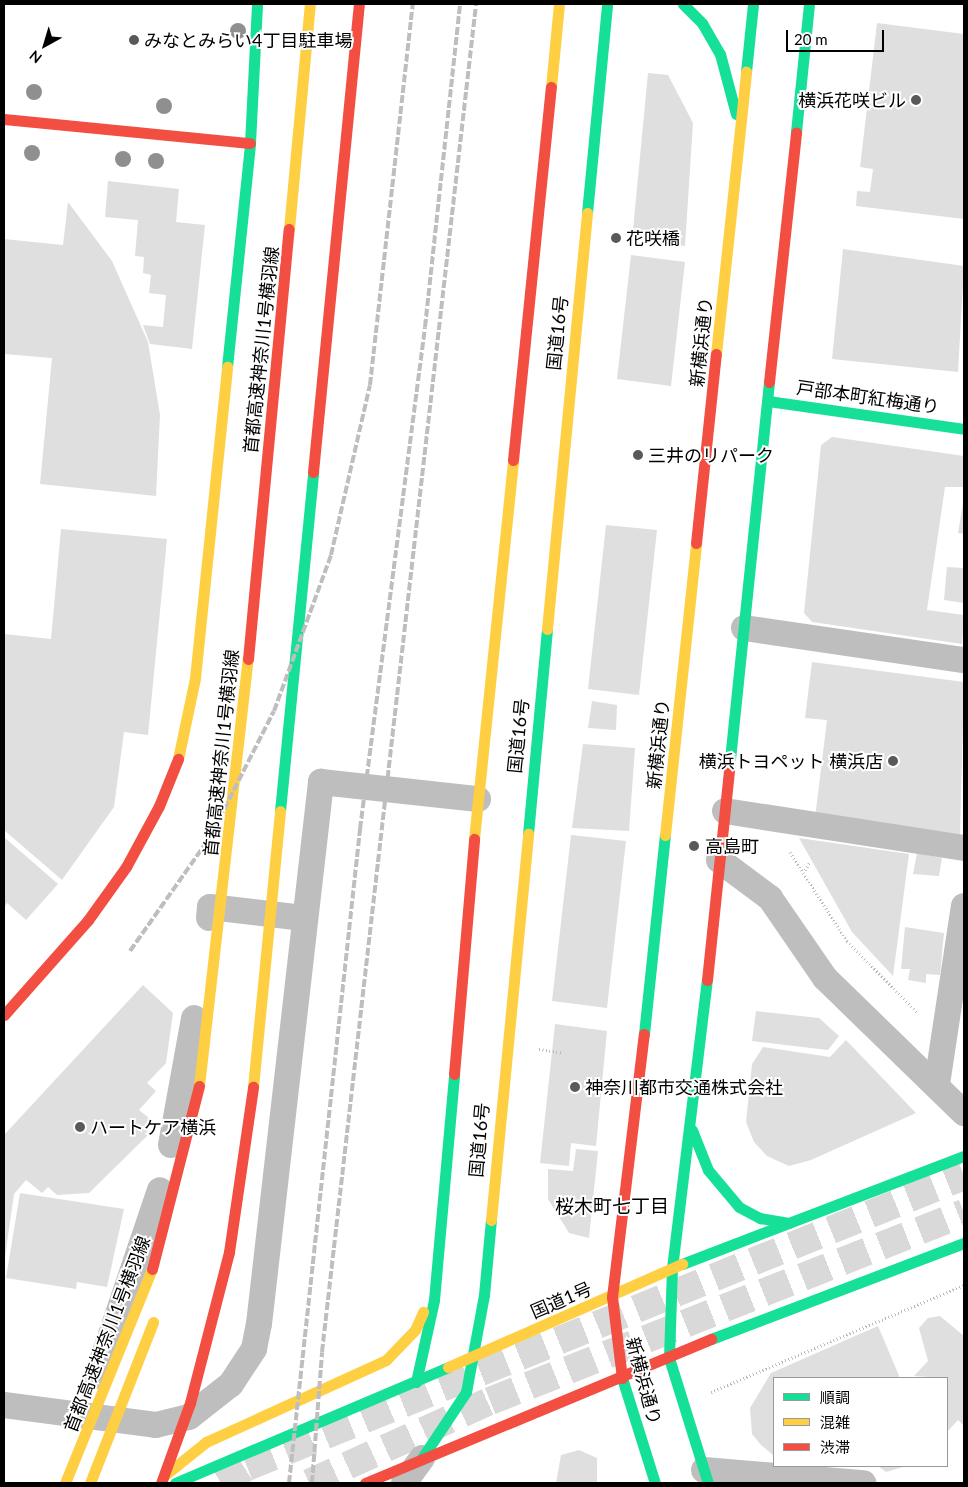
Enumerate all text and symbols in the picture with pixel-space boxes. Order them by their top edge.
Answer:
north arrow [20,20,70,70]
scale bar [788,20,886,52]
place label: みなとみらい4丁目駐車場 [144,29,352,51]
text: 20 m [794,30,828,48]
marker: みなとみらい4丁目駐車場 [128,34,140,46]
text: N [26,47,45,67]
place label: 横浜花咲ビル [798,89,906,111]
marker: 横浜花咲ビル [910,94,922,106]
place label: 花咲橋 [626,227,680,249]
marker: 花咲橋 [610,232,622,244]
street label: 首都高速神奈川1号横羽線 [239,245,283,455]
street label: 国道16号 [542,295,572,371]
street label: 新横浜通り [686,296,716,388]
street label: 戸部本町紅梅通り [795,376,941,418]
place label: 三井のリパーク [648,444,774,466]
marker: 三井のリパーク [632,449,644,461]
street label: 首都高速神奈川1号横羽線 [199,648,243,858]
street label: 国道16号 [503,698,533,774]
street label: 新横浜通り [643,698,673,790]
place label: 横浜トヨペット 横浜店 [698,750,883,772]
marker: 横浜トヨペット 横浜店 [887,755,899,767]
place label: 高島町 [705,835,759,857]
marker: 高島町 [687,839,701,853]
place label: 神奈川都市交通株式会社 [585,1076,783,1098]
marker: 神奈川都市交通株式会社 [569,1081,581,1093]
street label: 国道16号 [465,1102,493,1178]
place label: ハートケア横浜 [90,1116,216,1138]
marker: ハートケア横浜 [74,1121,86,1133]
district label: 桜木町七丁目 [555,1195,669,1217]
street label: 首都高速神奈川1号横羽線 [60,1233,154,1435]
street label: 国道1号 [527,1277,595,1323]
street label: 新横浜通り [622,1335,666,1427]
legend [773,1377,948,1467]
text: 順調 [820,1388,850,1406]
text: 混雑 [820,1413,850,1431]
text: 渋滞 [820,1438,850,1456]

